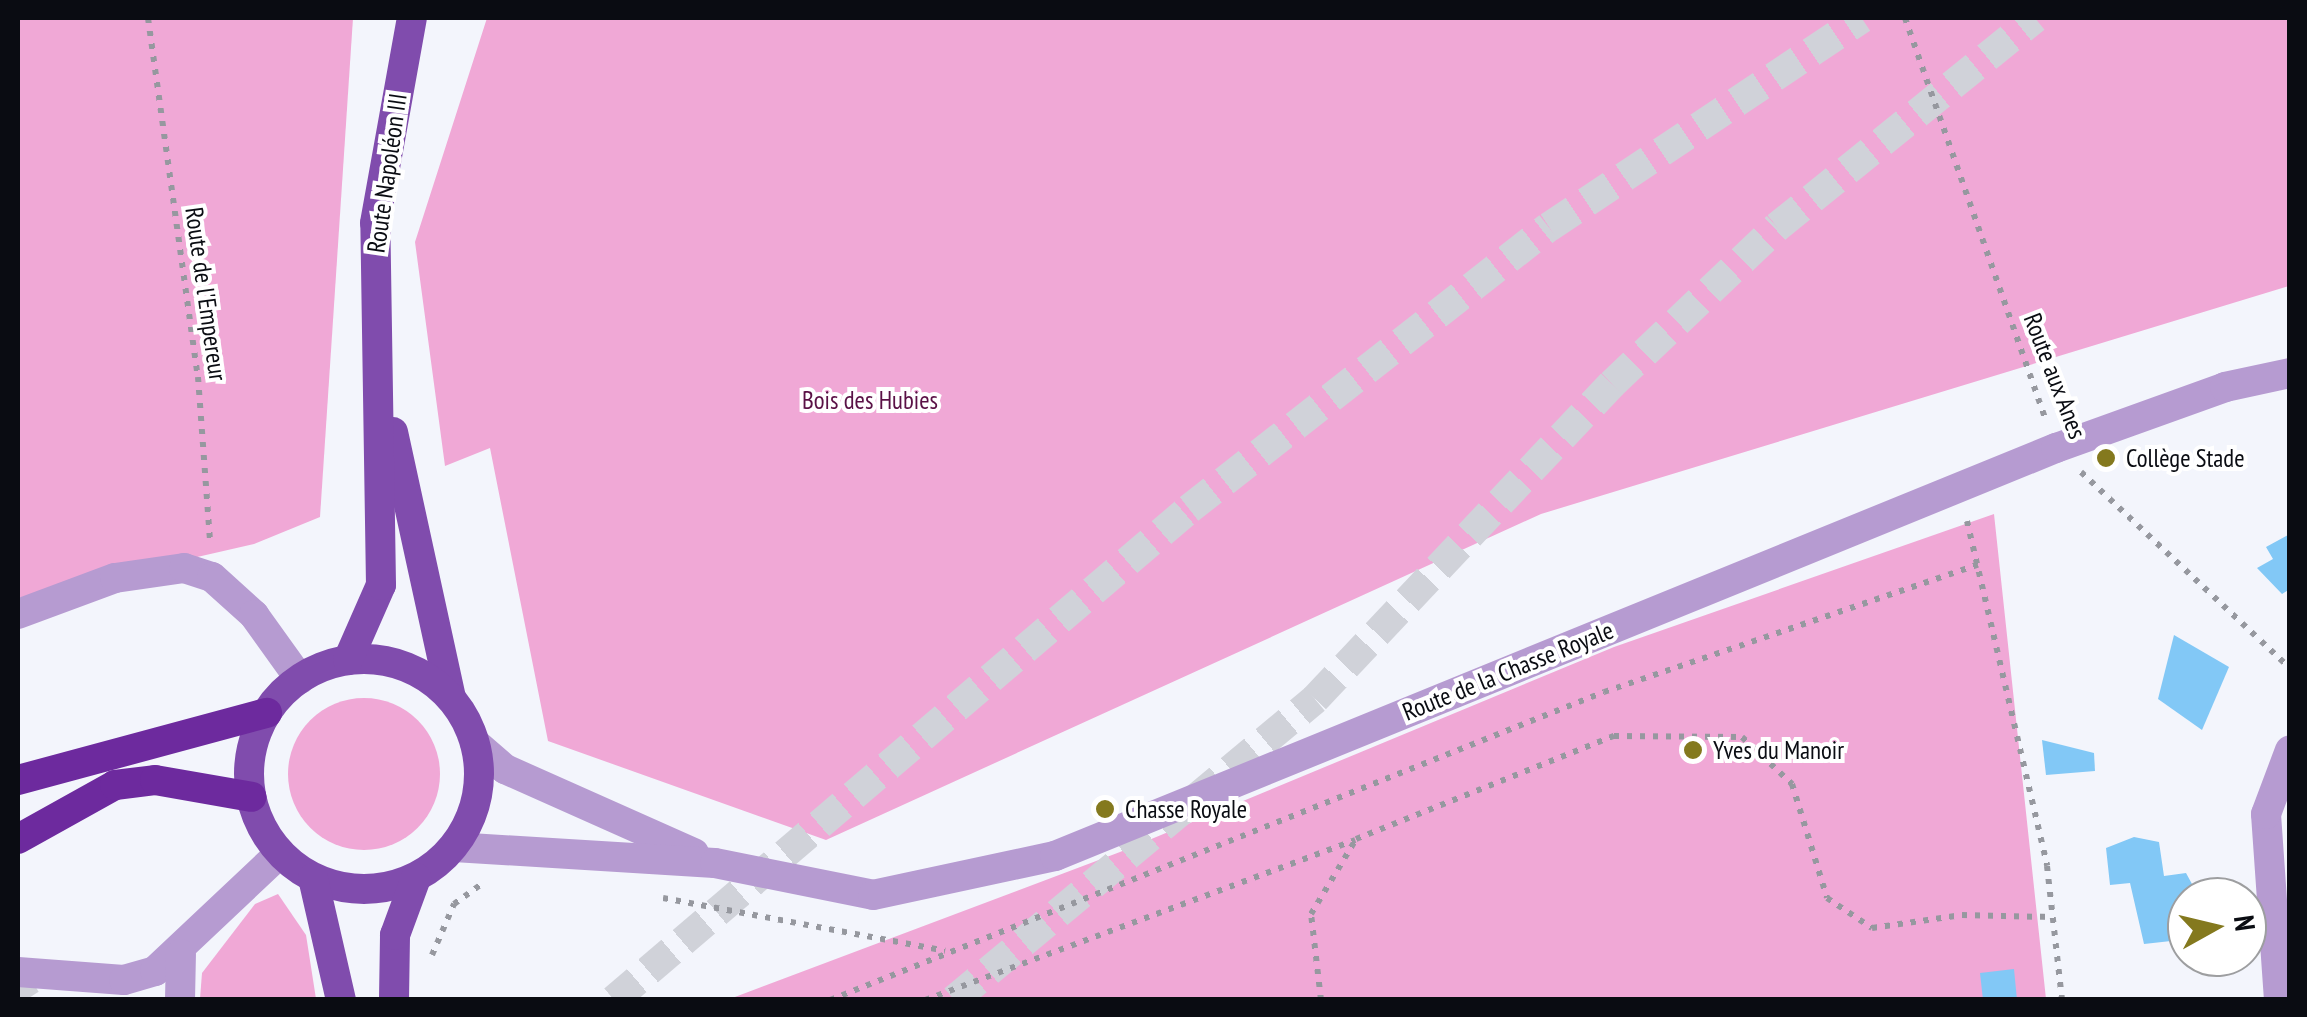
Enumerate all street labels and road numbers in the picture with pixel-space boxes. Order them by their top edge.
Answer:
street label: Route Napoléon III [361,91,413,255]
street label: Route de l'Empereur [179,205,233,383]
street label: Route aux Anes [2017,309,2093,443]
street label: Route de la Chasse Royale [1398,615,1618,727]

